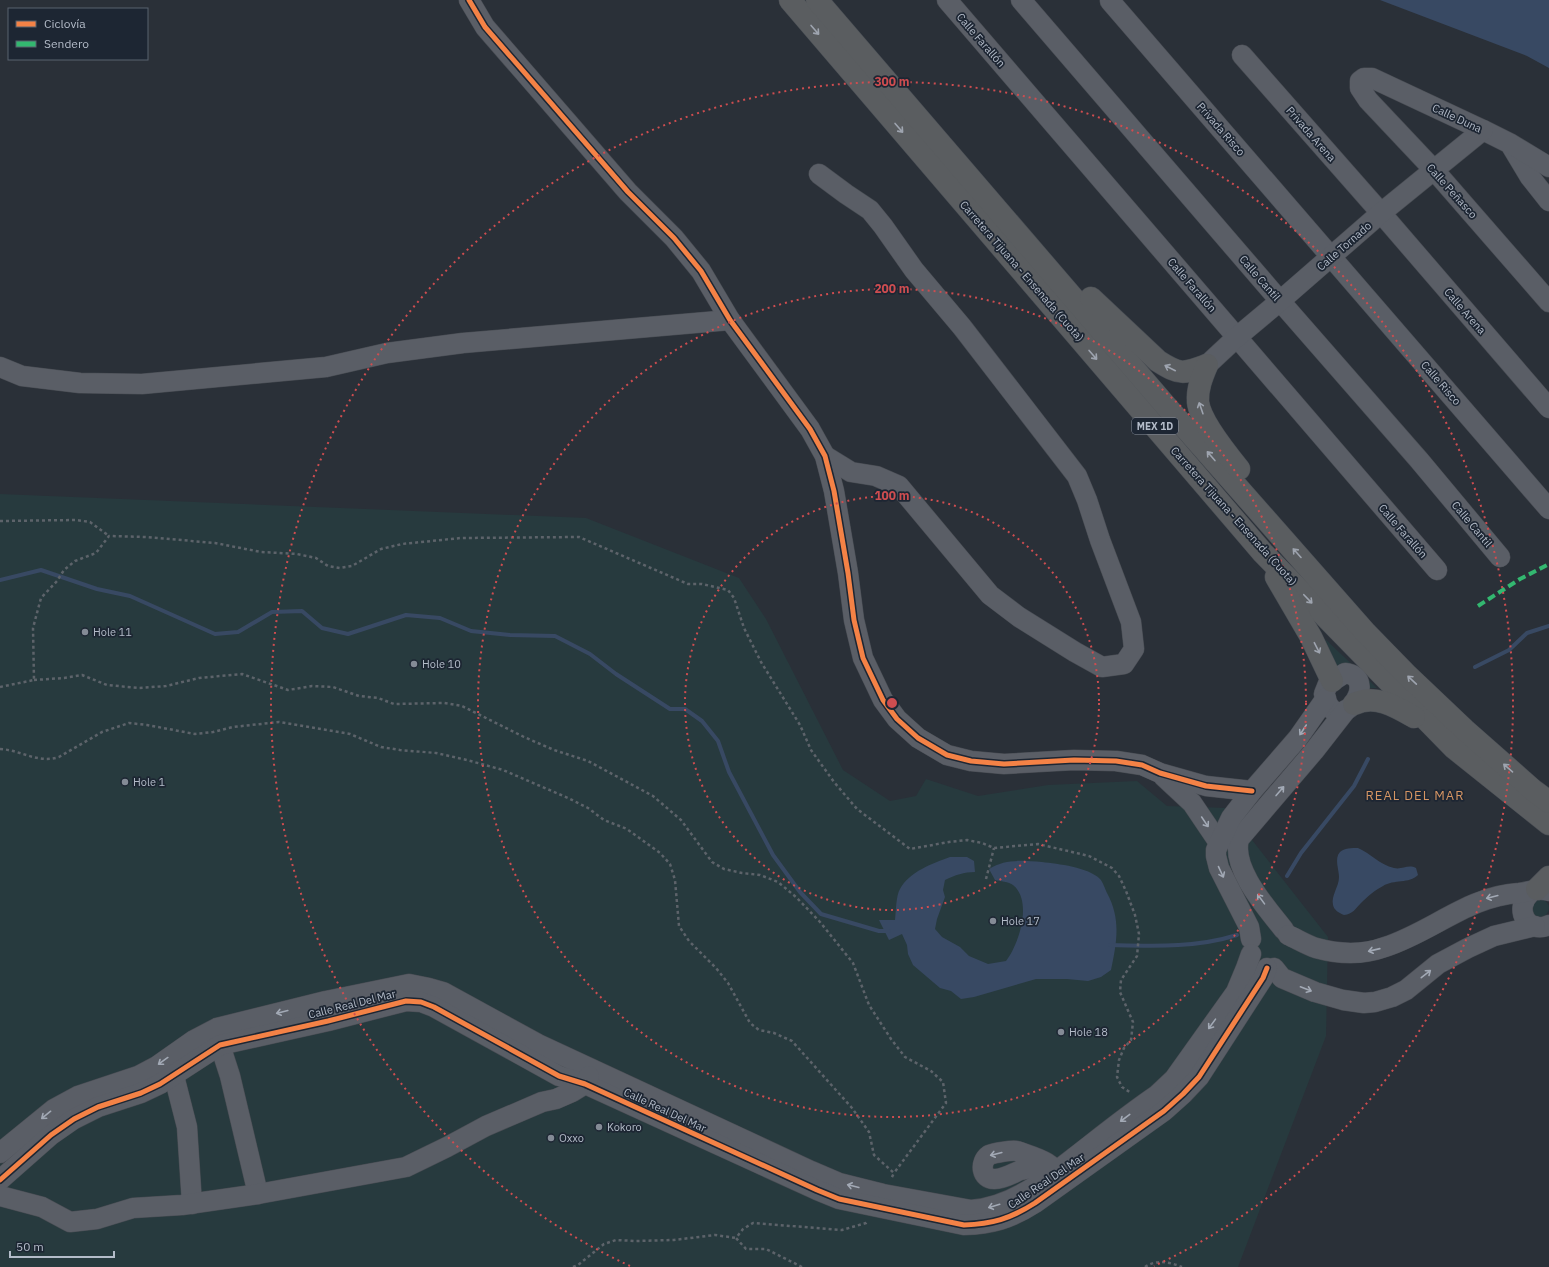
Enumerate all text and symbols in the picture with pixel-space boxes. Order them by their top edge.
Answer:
legend [8,8,148,60]
street label: Calle Farallón [954,10,1008,70]
text: Ciclovía [44,16,86,31]
one-way arrow [810,24,819,35]
text: Sendero [44,36,89,51]
text: 300 m [874,74,910,89]
street label: Privada Risco [1194,99,1248,159]
street label: Calle Duna [1430,100,1484,136]
street label: Privada Arena [1283,104,1339,165]
one-way arrow [895,123,904,134]
street label: Calle Peñasco [1424,161,1480,221]
street label: Carretera Tijuana - Ensenada (Cuota) [957,198,1087,344]
street label: Calle Tornado [1314,219,1374,273]
street label: Calle Cantil [1236,252,1284,304]
street label: Calle Farallón [1165,255,1219,315]
text: 200 m [874,281,910,296]
street label: Calle Arena [1441,285,1489,337]
one-way arrow [1089,349,1098,360]
street label: Calle Risco [1418,358,1464,408]
one-way arrow [1164,364,1176,371]
one-way arrow [1196,402,1204,414]
road number: MEX 1D [1132,418,1178,434]
street label: Carretera Tijuana - Ensenada (Cuota) [1168,444,1300,588]
one-way arrow [1206,451,1215,461]
text: 100 m [874,488,910,503]
street label: Calle Cantil [1449,498,1495,550]
street label: Calle Farallón [1376,501,1430,561]
one-way arrow [1292,548,1301,558]
one-way arrow [1304,594,1313,604]
place label: Hole 11 [93,625,132,639]
marker: Hole 11 [80,627,90,637]
one-way arrow [1314,642,1321,654]
place label: Hole 10 [422,657,461,671]
marker: Hole 10 [409,659,419,669]
one-way arrow [1407,676,1418,685]
centre of rings [885,696,899,710]
one-way arrow [1299,724,1307,735]
one-way arrow [1503,764,1514,773]
place label: Hole 1 [133,775,166,789]
marker: Hole 1 [120,777,130,787]
one-way arrow [1275,786,1284,796]
district label: REAL DEL MAR [1366,787,1464,804]
one-way arrow [1201,817,1209,828]
one-way arrow [1218,866,1225,878]
one-way arrow [1257,894,1265,905]
one-way arrow [1486,894,1499,902]
place label: Hole 17 [1001,914,1040,928]
marker: Hole 17 [988,916,998,926]
one-way arrow [1368,946,1381,954]
one-way arrow [1420,970,1431,978]
one-way arrow [1299,985,1311,993]
street label: Calle Real Del Mar [307,986,397,1022]
one-way arrow [276,1009,289,1017]
one-way arrow [1208,1018,1216,1029]
place label: Hole 18 [1069,1025,1108,1039]
marker: Hole 18 [1056,1027,1066,1037]
one-way arrow [158,1057,169,1066]
street label: Calle Real Del Mar [621,1085,709,1135]
one-way arrow [41,1111,51,1120]
one-way arrow [1119,1114,1130,1123]
place label: Kokoro [607,1120,642,1134]
marker: Kokoro [594,1122,604,1132]
place label: Oxxo [559,1131,584,1145]
marker: Oxxo [546,1133,556,1143]
street label: Calle Real Del Mar [1005,1150,1087,1212]
one-way arrow [990,1151,1003,1158]
one-way arrow [847,1182,860,1189]
one-way arrow [988,1203,1001,1210]
scale bar [10,1233,114,1259]
text: 50 m [16,1239,44,1254]

